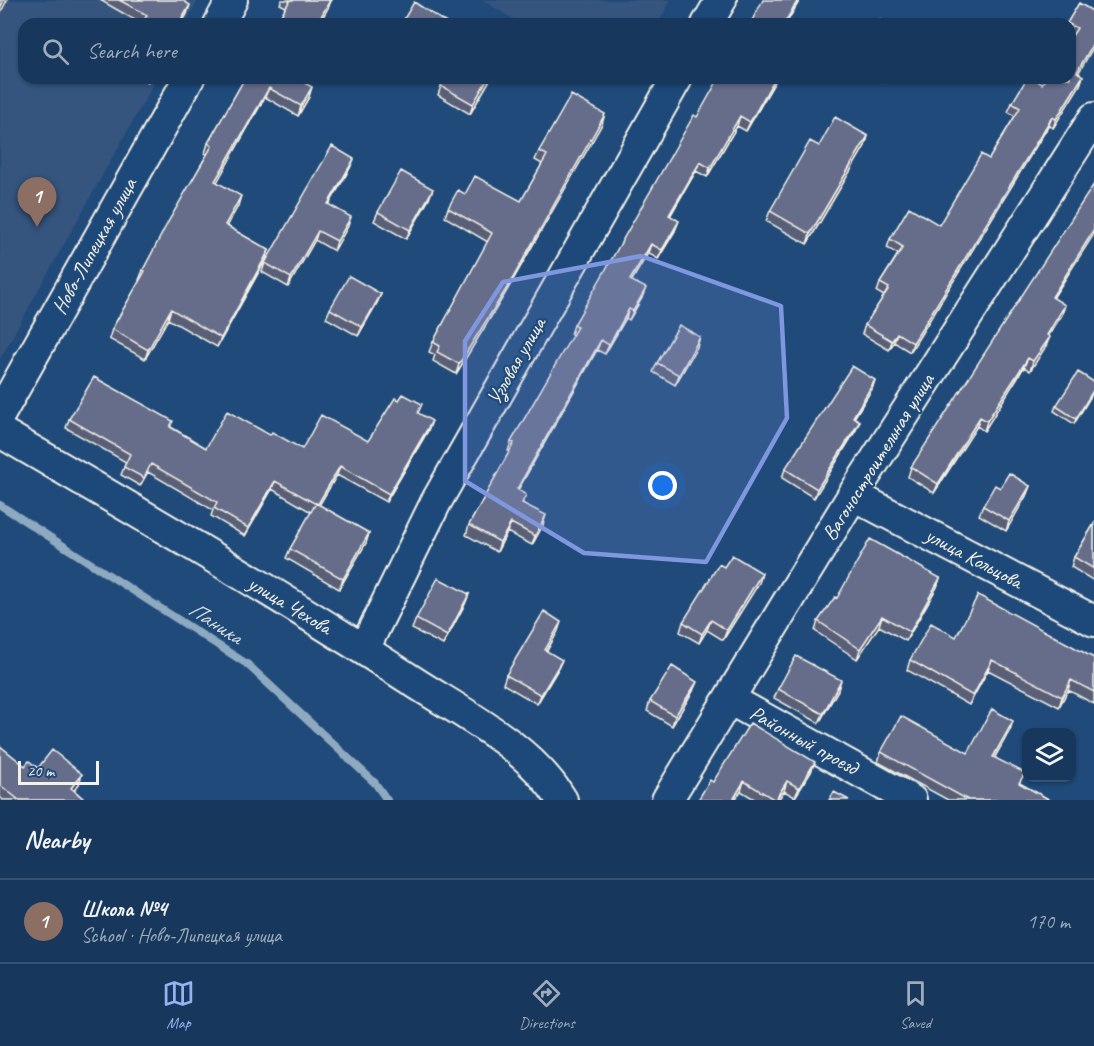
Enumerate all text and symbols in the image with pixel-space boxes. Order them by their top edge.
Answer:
search box [18,18,1076,84]
icon: search [39,35,72,68]
text: Search here [87,37,177,65]
street label: Ново-Липецкая улица [46,172,143,319]
pin: 1 [18,178,57,227]
street label: Узловая улица [481,311,553,410]
street label: Вагоностроительная улица [816,367,941,545]
your location [648,471,677,500]
street label: улица Кольцова [919,521,1029,595]
street label: улица Чехова [242,569,339,641]
water label: Паника [183,595,250,652]
street label: Районный проезд [745,700,865,782]
map controls [1022,728,1076,782]
button: layers [1022,728,1076,782]
scale bar [18,758,99,786]
text: 20 m [27,761,54,781]
text: Nearby [24,823,89,856]
text: Школа №4 [81,895,167,923]
text: 1 [39,909,48,934]
text: 170 m [1027,909,1070,934]
text: School · Ново-Липецкая улица [81,923,282,948]
tab: Map [162,977,195,1033]
tab: Directions [519,977,575,1033]
tab: Saved [899,977,932,1033]

